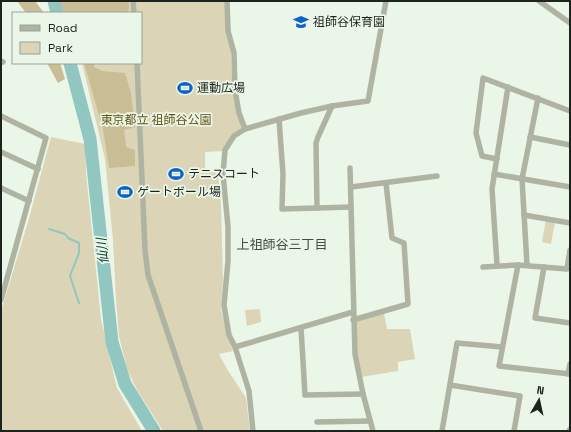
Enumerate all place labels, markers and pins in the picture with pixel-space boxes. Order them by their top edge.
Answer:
school or university icon: 祖師谷保育園 [292,13,310,31]
place label: 祖師谷保育園 [313,14,385,30]
sports icon: 運動広場 [176,79,194,97]
place label: 運動広場 [197,80,245,96]
sports icon: テニスコート [167,165,185,183]
place label: テニスコート [188,166,260,182]
sports icon: ゲートボール場 [116,183,134,201]
place label: ゲートボール場 [137,184,221,200]

